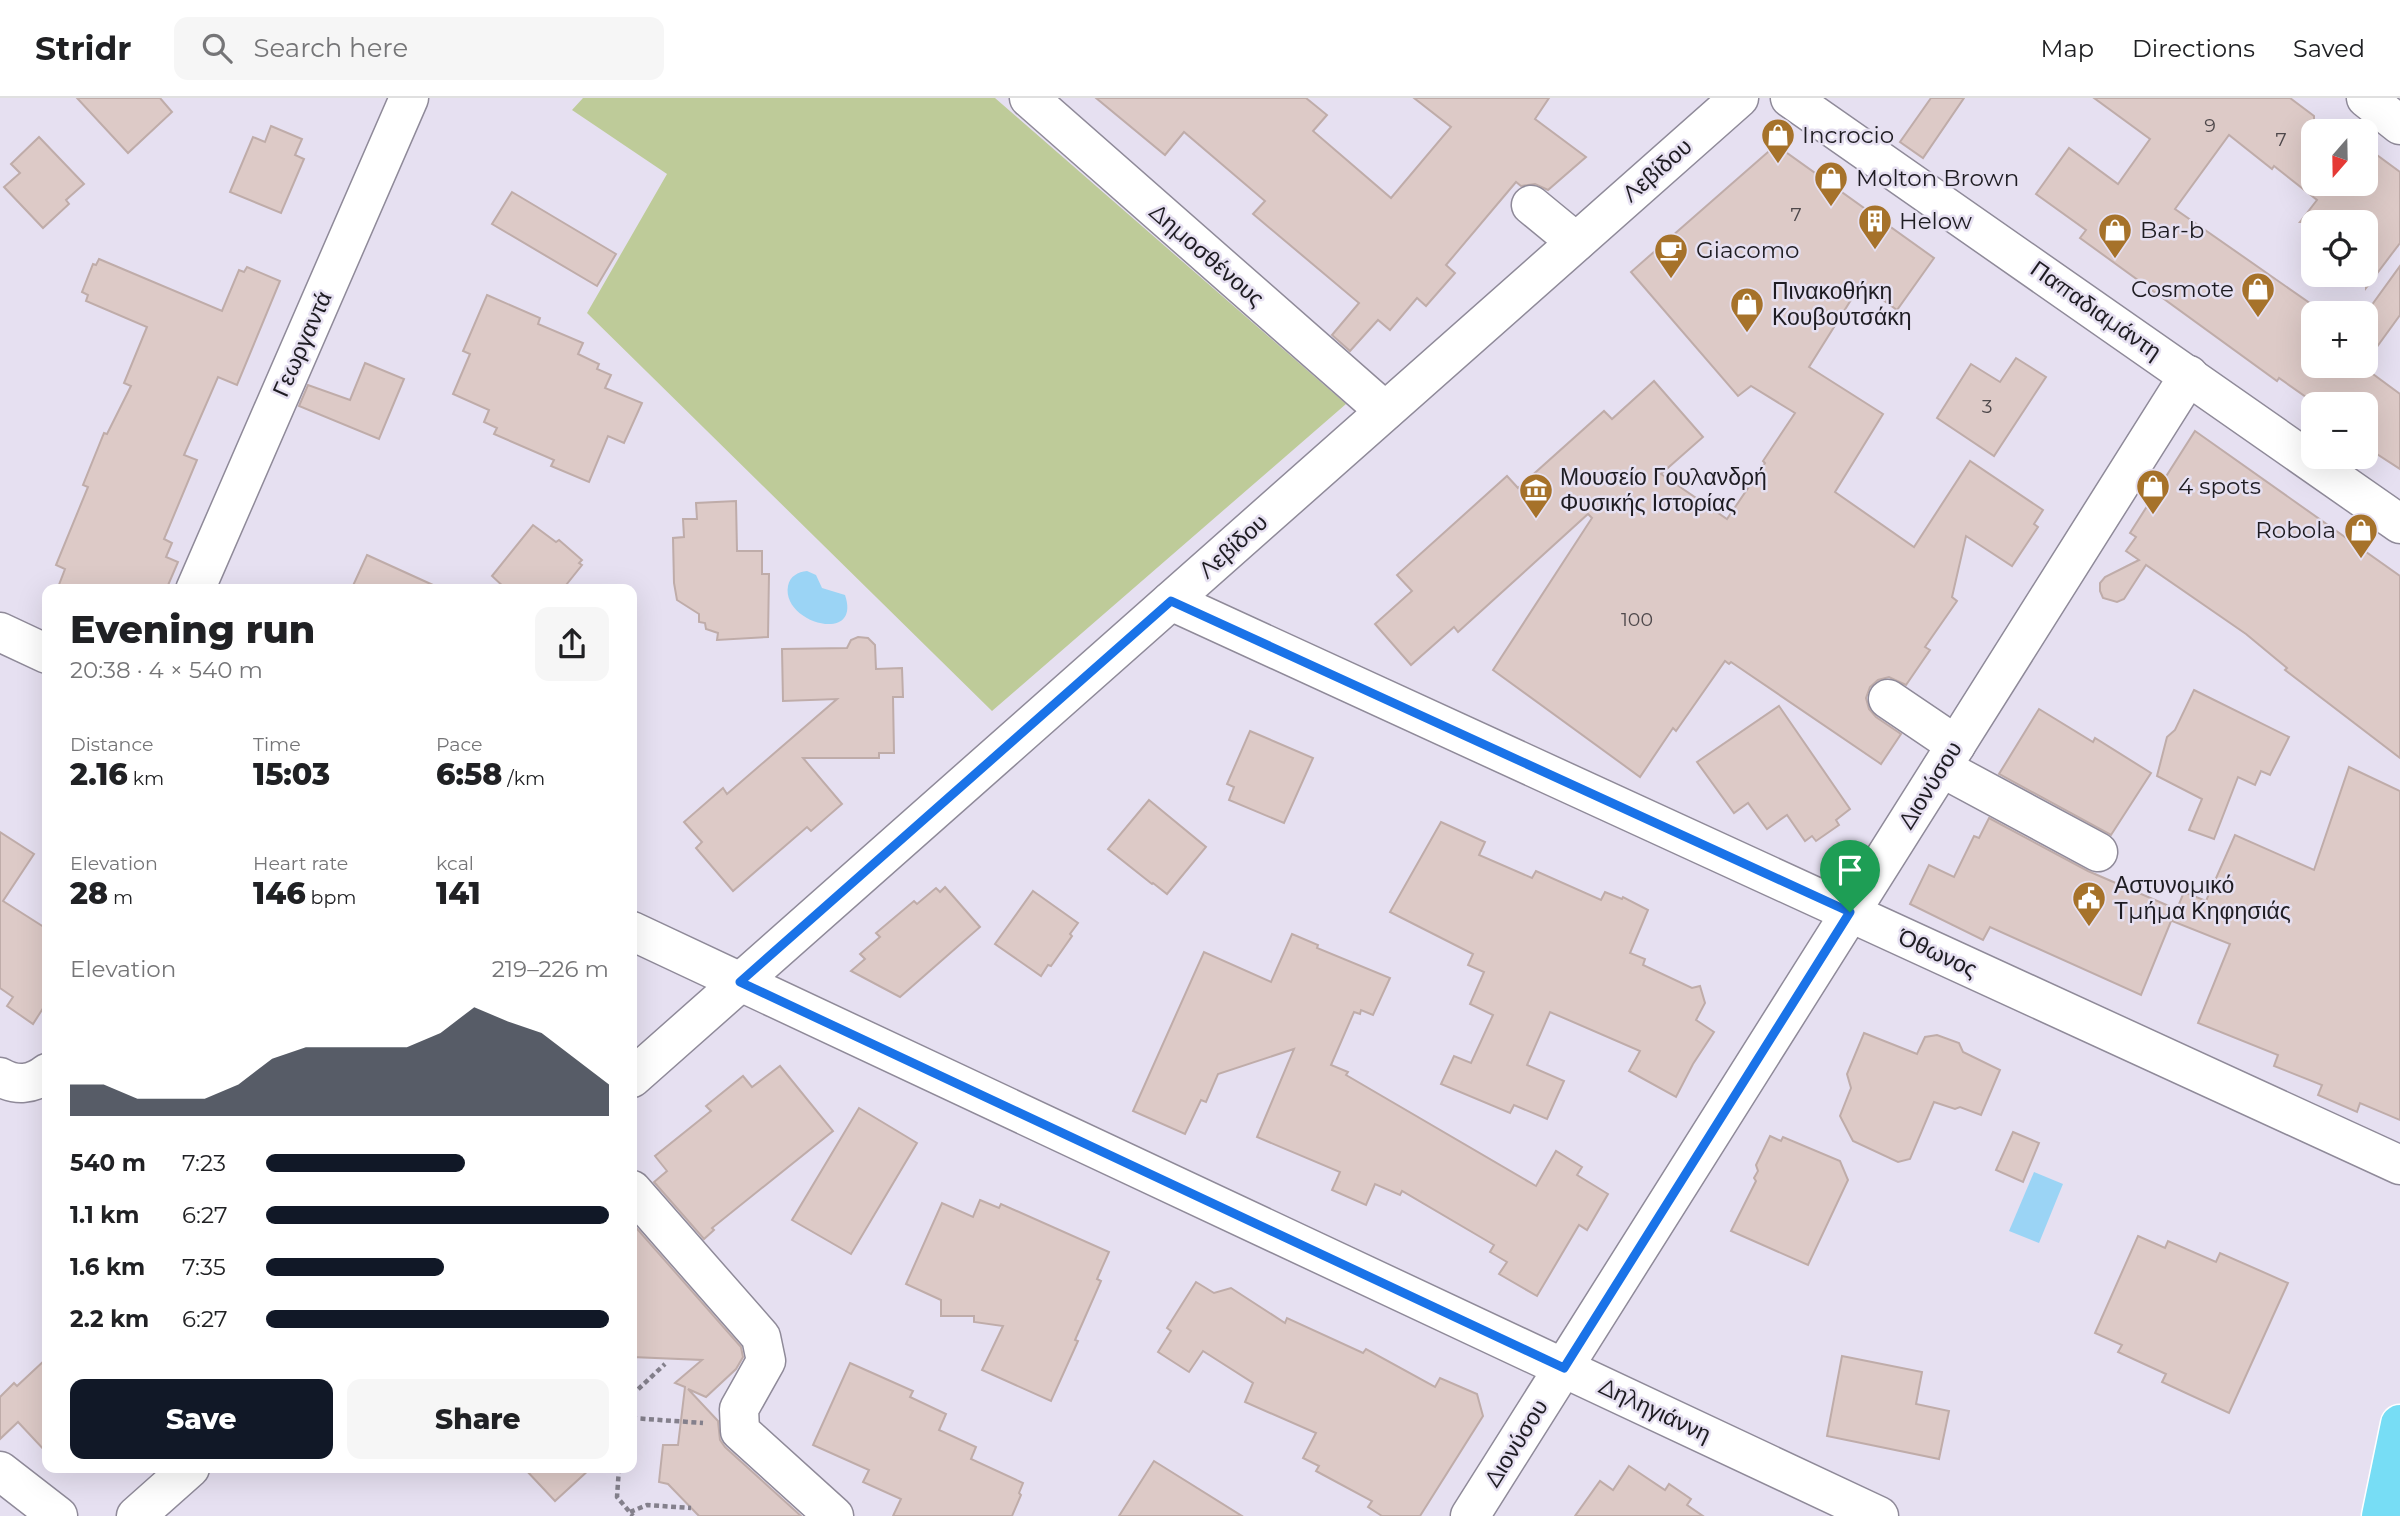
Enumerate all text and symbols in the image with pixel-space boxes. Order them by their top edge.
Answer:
search box [174,17,664,80]
text: Stridr [35,28,132,68]
icon: search [198,29,236,67]
text: Search here [254,32,408,64]
text: Map [2041,34,2094,63]
text: Directions [2132,34,2255,63]
text: Saved [2293,34,2365,63]
house number: 9 [2204,114,2216,137]
shop icon: Incrocio [1759,116,1797,165]
north arrow [2301,119,2378,196]
map controls [2301,119,2378,469]
place label: Incrocio [1802,121,1894,149]
house number: 7 [2275,128,2287,151]
street label: Λεβίδου [1617,132,1697,208]
shop icon: Molton Brown [1812,159,1850,208]
place label: Molton Brown [1856,164,2019,192]
street label: Δημοσθένους [1144,198,1270,312]
building icon: Helow [1856,202,1894,251]
house number: 7 [1790,203,1802,226]
place label: Helow [1899,207,1973,235]
button: locate [2301,210,2378,287]
shop icon: Bar-b [2096,211,2134,260]
place label: Bar-b [2140,216,2204,244]
cafe icon: Giacomo [1652,231,1690,280]
place label: Giacomo [1696,236,1800,264]
street label: Παπαδιαμάντη [2025,255,2167,365]
shop icon: Cosmote [2239,270,2277,319]
place label: Cosmote [2131,275,2234,303]
place label: Πινακοθήκη Κουβουτσάκη [1772,277,1912,331]
shop icon: Πινακοθήκη Κουβουτσάκη [1728,285,1766,334]
street label: Γεωργαντά [266,287,338,401]
button: + [2301,301,2378,378]
button: − [2301,392,2378,469]
house number: 3 [1982,395,1992,418]
place label: Μουσείο Γουλανδρή Φυσικής Ιστορίας [1560,463,1767,517]
shop icon: 4 spots [2134,467,2172,516]
museum icon: Μουσείο Γουλανδρή Φυσικής Ιστορίας [1517,471,1555,520]
place label: 4 spots [2178,472,2261,500]
street label: Λεβίδου [1193,508,1273,584]
shop icon: Robola [2342,511,2380,560]
place label: Robola [2255,516,2336,544]
text: Evening run [70,606,315,653]
button: share [535,607,609,681]
house number: 100 [1621,608,1653,631]
text: 20:38 · 4 × 540 m [70,656,263,684]
text: Distance [70,733,153,756]
text: Time [253,733,301,756]
text: Pace [436,733,483,756]
street label: Διονύσου [1892,736,1968,834]
text: 2.16 [70,756,128,793]
text: 15:03 [253,756,330,793]
text: 6:58 [436,756,502,793]
text: km [128,767,164,790]
text: /km [502,767,545,790]
pin [1820,840,1880,912]
icon: arrive [1831,851,1869,889]
text: Elevation [70,852,158,875]
text: Heart rate [253,852,348,875]
text: kcal [436,852,474,875]
place label: Αστυνομικό Τμήμα Κηφησιάς [2114,871,2291,925]
text: 28 [70,875,108,912]
text: 146 [253,875,306,912]
text: 141 [436,875,481,912]
public building icon: Αστυνομικό Τμήμα Κηφησιάς [2070,879,2108,928]
text: m [108,886,133,909]
text: bpm [306,886,357,909]
street label: Όθωνος [1893,922,1982,983]
text: Elevation [70,955,176,983]
text: 219–226 m [492,955,609,983]
text: 540 m [70,1149,146,1177]
text: 7:23 [182,1149,226,1177]
text: 1.1 km [70,1201,139,1229]
text: 6:27 [182,1201,227,1229]
text: 1.6 km [70,1253,145,1281]
text: 7:35 [182,1253,226,1281]
text: 2.2 km [70,1305,149,1333]
text: 6:27 [182,1305,227,1333]
street label: Δηληγιάννη [1595,1372,1715,1448]
button: Save [70,1379,333,1459]
button: Share [347,1379,609,1459]
street label: Διονύσου [1478,1394,1554,1492]

